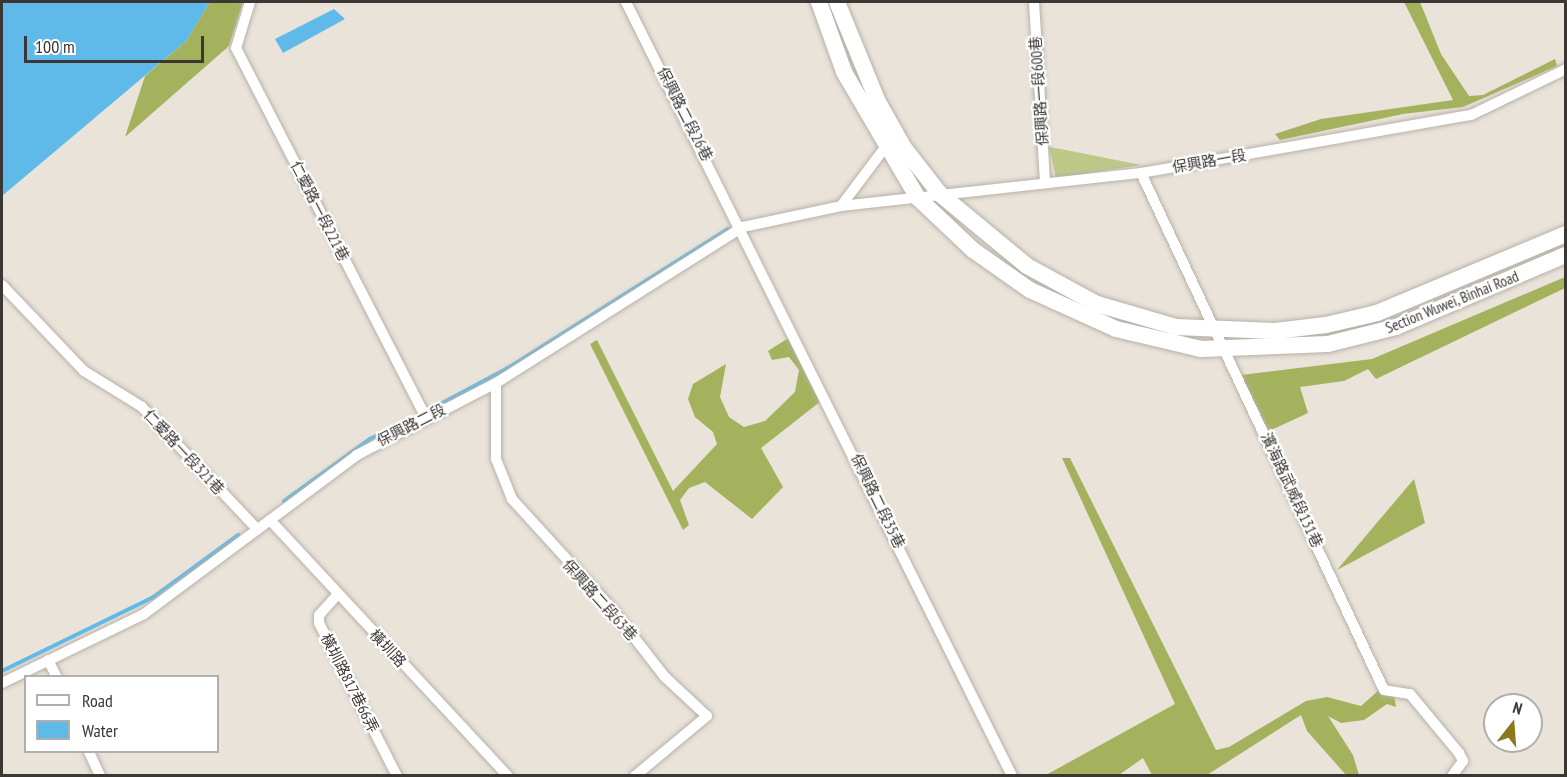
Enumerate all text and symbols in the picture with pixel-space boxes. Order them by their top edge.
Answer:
scale bar [27,24,207,62]
text: 100 m [35,35,75,58]
street label: 保興路一段600巷 [1026,35,1052,147]
street label: 保興路二段26巷 [653,64,717,164]
street label: 保興路一段 [1171,146,1247,176]
street label: 仁愛路一段221巷 [287,158,353,264]
street label: Section Wuwei, Binhai Road [1382,267,1522,337]
street label: 保興路二段 [374,400,448,450]
street label: 仁愛路一段321巷 [140,406,228,498]
street label: 濱海路武威段131巷 [1257,429,1327,551]
street label: 保興路二段35巷 [847,451,909,551]
street label: 保興路二段63巷 [559,556,641,644]
street label: 橫圳路 [366,625,410,671]
street label: 橫圳路817巷66弄 [317,630,383,736]
legend [24,675,219,753]
text: Road [82,689,113,712]
north arrow [1483,693,1543,753]
text: N [1511,697,1525,719]
text: Water [82,719,118,742]

